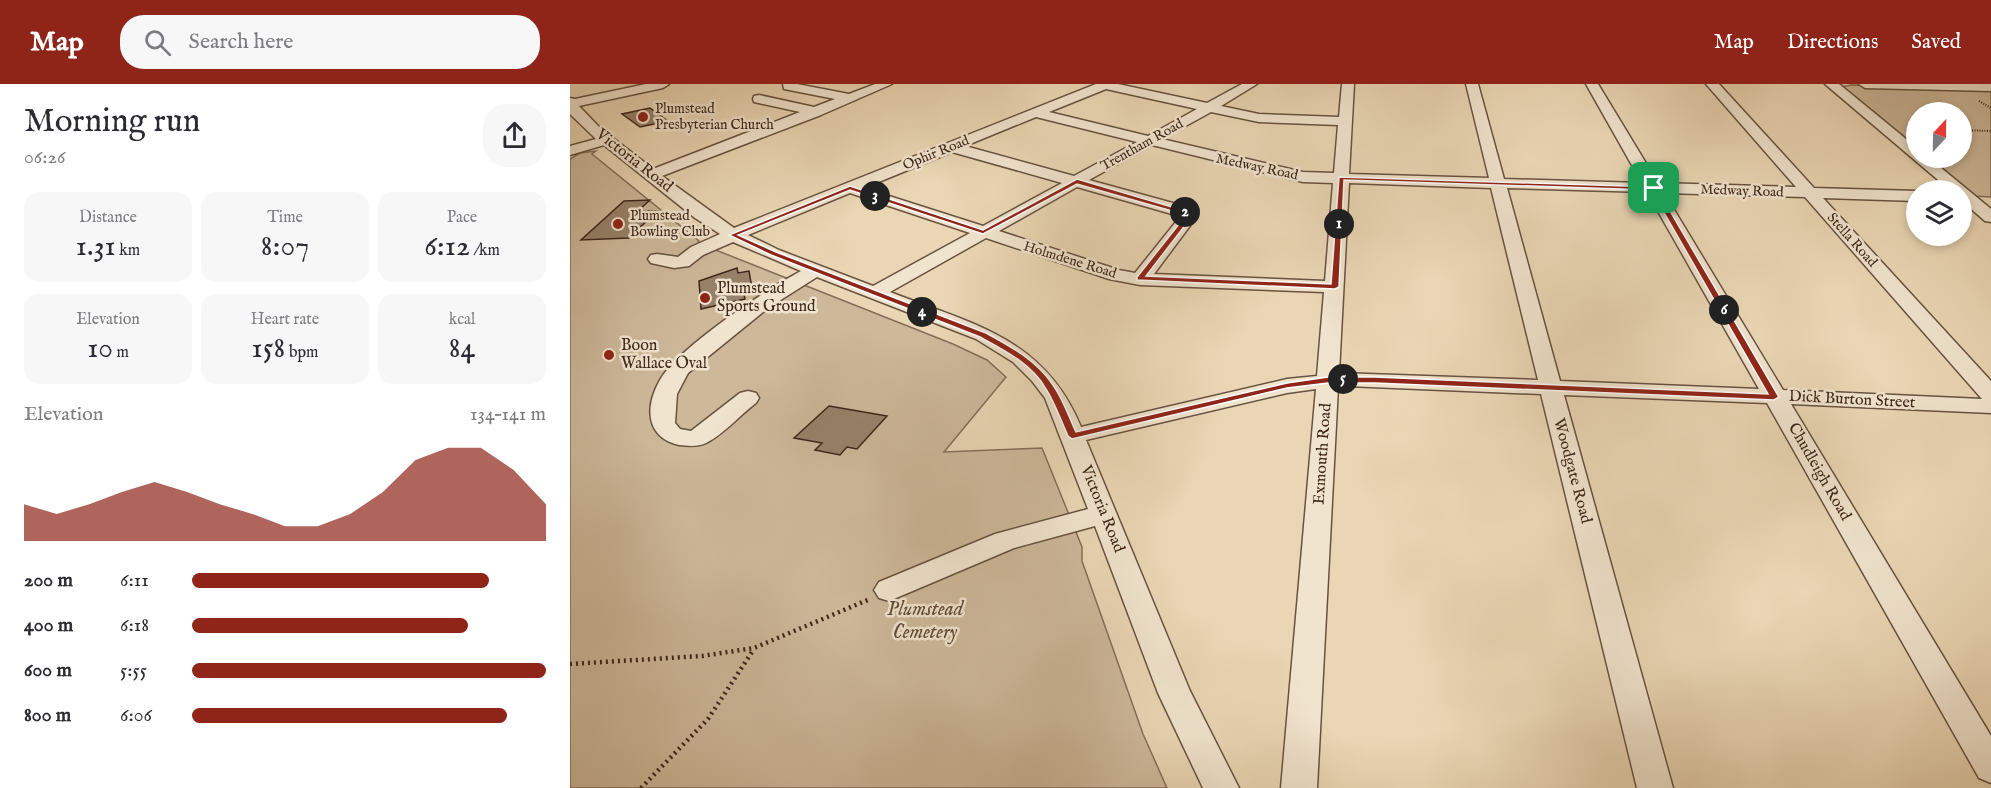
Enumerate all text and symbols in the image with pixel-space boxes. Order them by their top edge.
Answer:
search box [120,15,540,69]
text: Map [30,25,84,60]
icon: search [141,26,174,59]
text: Search here [189,28,293,56]
text: Map [1714,29,1754,56]
text: Directions [1787,29,1878,56]
text: Saved [1911,29,1961,56]
place label: Plumstead Presbyterian Church [655,100,774,134]
text: Morning run [24,101,200,143]
north arrow [1906,102,1972,168]
map controls [1906,102,1972,246]
button: share [483,104,546,167]
marker: Plumstead Presbyterian Church [636,110,650,124]
street label: Trentham Road [1097,115,1187,175]
street label: Victoria Road [591,124,677,198]
street label: Ophir Road [900,131,972,174]
text: 06:26 [24,145,65,170]
street label: Medway Road [1214,150,1300,185]
pin [1628,162,1679,213]
icon: arrive [1637,171,1670,204]
button: layers [1906,180,1972,246]
pin: 3 [860,181,890,211]
street label: Medway Road [1700,181,1785,201]
text: 3 [872,186,878,206]
pin: 2 [1170,197,1200,227]
text: 2 [1181,202,1189,222]
place label: Plumstead Bowling Club [630,207,710,241]
text: Distance [79,208,137,228]
text: Time [267,208,303,228]
text: Pace [447,208,477,228]
pin: 1 [1324,209,1354,239]
street label: Stella Road [1823,209,1881,271]
text: 1 [1336,214,1342,234]
marker: Plumstead Bowling Club [611,217,625,231]
text: 1.31 [76,228,116,266]
text: 8:07 [261,228,309,266]
text: 6:12 [424,228,470,266]
street label: Holmdene Road [1021,237,1119,283]
text: km [116,241,140,261]
text: /km [470,241,500,261]
place label: Plumstead Sports Ground [717,279,816,317]
marker: Plumstead Sports Ground [698,291,712,305]
pin: 6 [1709,295,1739,325]
pin: 4 [907,297,937,327]
text: 6 [1721,300,1727,320]
text: 4 [918,302,926,322]
text: Elevation [76,310,140,330]
text: Heart rate [251,310,319,330]
text: kcal [449,310,475,330]
text: 10 [87,330,113,368]
text: 158 [252,330,285,368]
text: 84 [449,330,475,368]
place label: Boon Wallace Oval [621,336,708,374]
text: m [113,343,129,363]
text: bpm [285,343,318,363]
marker: Boon Wallace Oval [602,348,616,362]
pin: 5 [1328,364,1358,394]
text: 5 [1340,369,1346,389]
street label: Dick Burton Street [1788,387,1916,413]
text: Elevation [24,402,103,427]
text: 134–141 m [470,402,546,427]
street label: Exmouth Road [1309,402,1337,505]
street label: Woodgate Road [1548,416,1596,526]
street label: Chudleigh Road [1783,420,1855,525]
street label: Victoria Road [1075,462,1129,556]
text: 200 m [24,568,73,593]
text: 6:11 [120,568,149,593]
park label: Plumstead Cemetery [887,597,965,645]
text: 400 m [24,613,73,638]
text: 6:18 [120,613,149,638]
text: 600 m [24,658,72,683]
text: 5:55 [120,658,147,683]
text: 800 m [24,703,71,728]
text: 6:06 [120,703,152,728]

